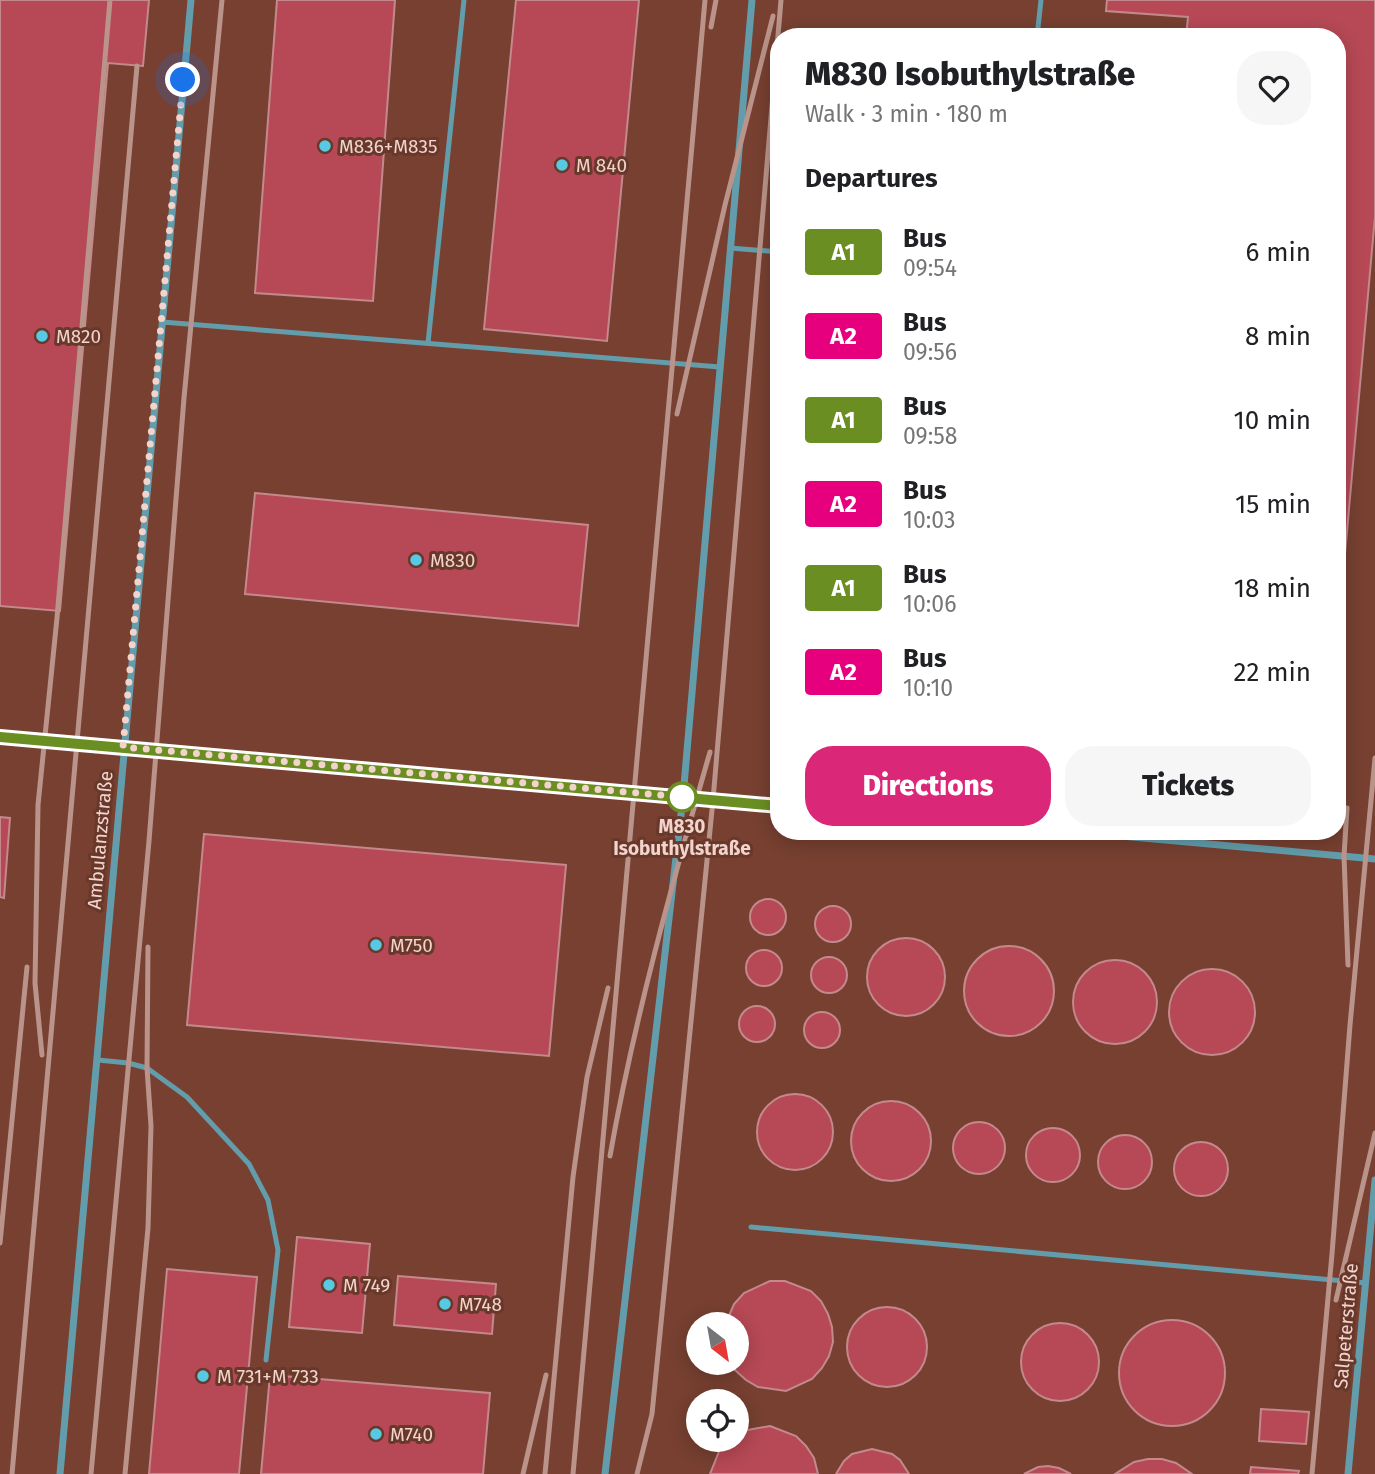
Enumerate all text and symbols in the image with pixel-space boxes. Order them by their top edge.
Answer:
button: heart [1237,51,1311,125]
text: M830 Isobuthylstraße [805,54,1135,94]
your location [165,62,200,97]
text: Walk · 3 min · 180 m [805,100,1008,128]
place label: M836+M835 [339,135,438,158]
marker: M836+M835 [317,138,333,154]
place label: M 840 [576,154,627,177]
marker: M 840 [554,157,570,173]
text: Departures [805,163,938,194]
text: Bus [903,223,946,254]
text: 6 min [1245,237,1311,268]
text: A1 [831,238,856,266]
text: 09:54 [903,254,957,282]
text: Bus [903,307,946,338]
text: 8 min [1245,321,1311,352]
text: A2 [830,322,857,350]
place label: M820 [56,325,101,348]
marker: M820 [34,328,50,344]
text: 09:56 [903,338,957,366]
text: Bus [903,391,946,422]
text: 10 min [1233,405,1311,436]
text: A1 [831,406,856,434]
text: 09:58 [903,422,958,450]
text: Bus [903,475,946,506]
text: 15 min [1235,489,1311,520]
text: A2 [830,490,857,518]
text: 10:03 [903,506,955,534]
place label: M830 [430,549,475,572]
marker: M830 [408,552,424,568]
text: Bus [903,559,946,590]
text: 18 min [1234,573,1311,604]
text: A1 [831,574,856,602]
text: 10:06 [903,590,956,618]
text: Bus [903,643,946,674]
text: 22 min [1234,657,1311,688]
text: A2 [830,658,857,686]
text: 10:10 [903,674,953,702]
button: Directions [805,746,1051,826]
button: Tickets [1065,746,1311,826]
street label: Ambulanzstraße [82,770,118,910]
marker: M830 Isobuthylstraße [667,782,697,812]
place label: M830 Isobuthylstraße [613,815,751,860]
place label: M750 [390,934,433,957]
marker: M750 [368,937,384,953]
street label: Salpeterstraße [1329,1262,1363,1390]
place label: M 749 [343,1274,390,1297]
marker: M 749 [321,1277,337,1293]
place label: M748 [459,1293,502,1316]
marker: M748 [437,1296,453,1312]
north arrow [686,1312,749,1376]
map controls [686,1312,749,1452]
place label: M 731+M 733 [217,1365,319,1388]
marker: M 731+M 733 [195,1368,211,1384]
button: locate [686,1389,749,1452]
place label: M740 [390,1423,433,1446]
marker: M740 [368,1426,384,1442]

